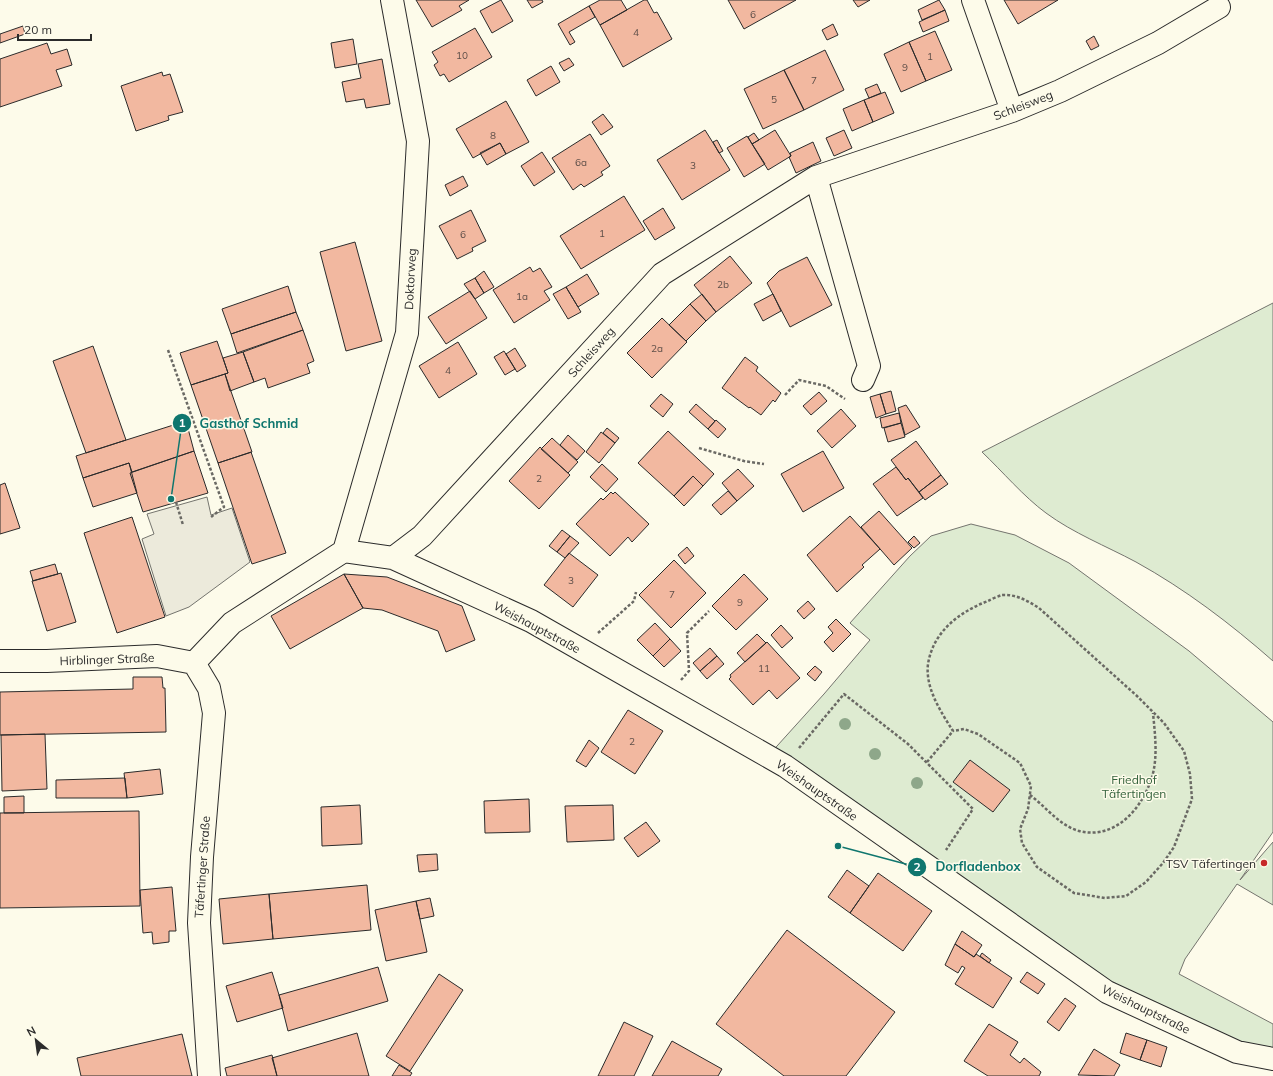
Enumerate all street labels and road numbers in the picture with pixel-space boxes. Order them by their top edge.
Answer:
street label: Schleisweg [991,87,1055,123]
street label: Doktorweg [401,248,419,310]
street label: Schleisweg [564,324,618,380]
street label: Weishauptstraße [491,598,583,656]
street label: Hirblinger Straße [59,650,155,668]
street label: Weishauptstraße [773,756,861,824]
street label: Täfertinger Straße [191,816,213,918]
street label: Weishauptstraße [1099,981,1193,1037]

